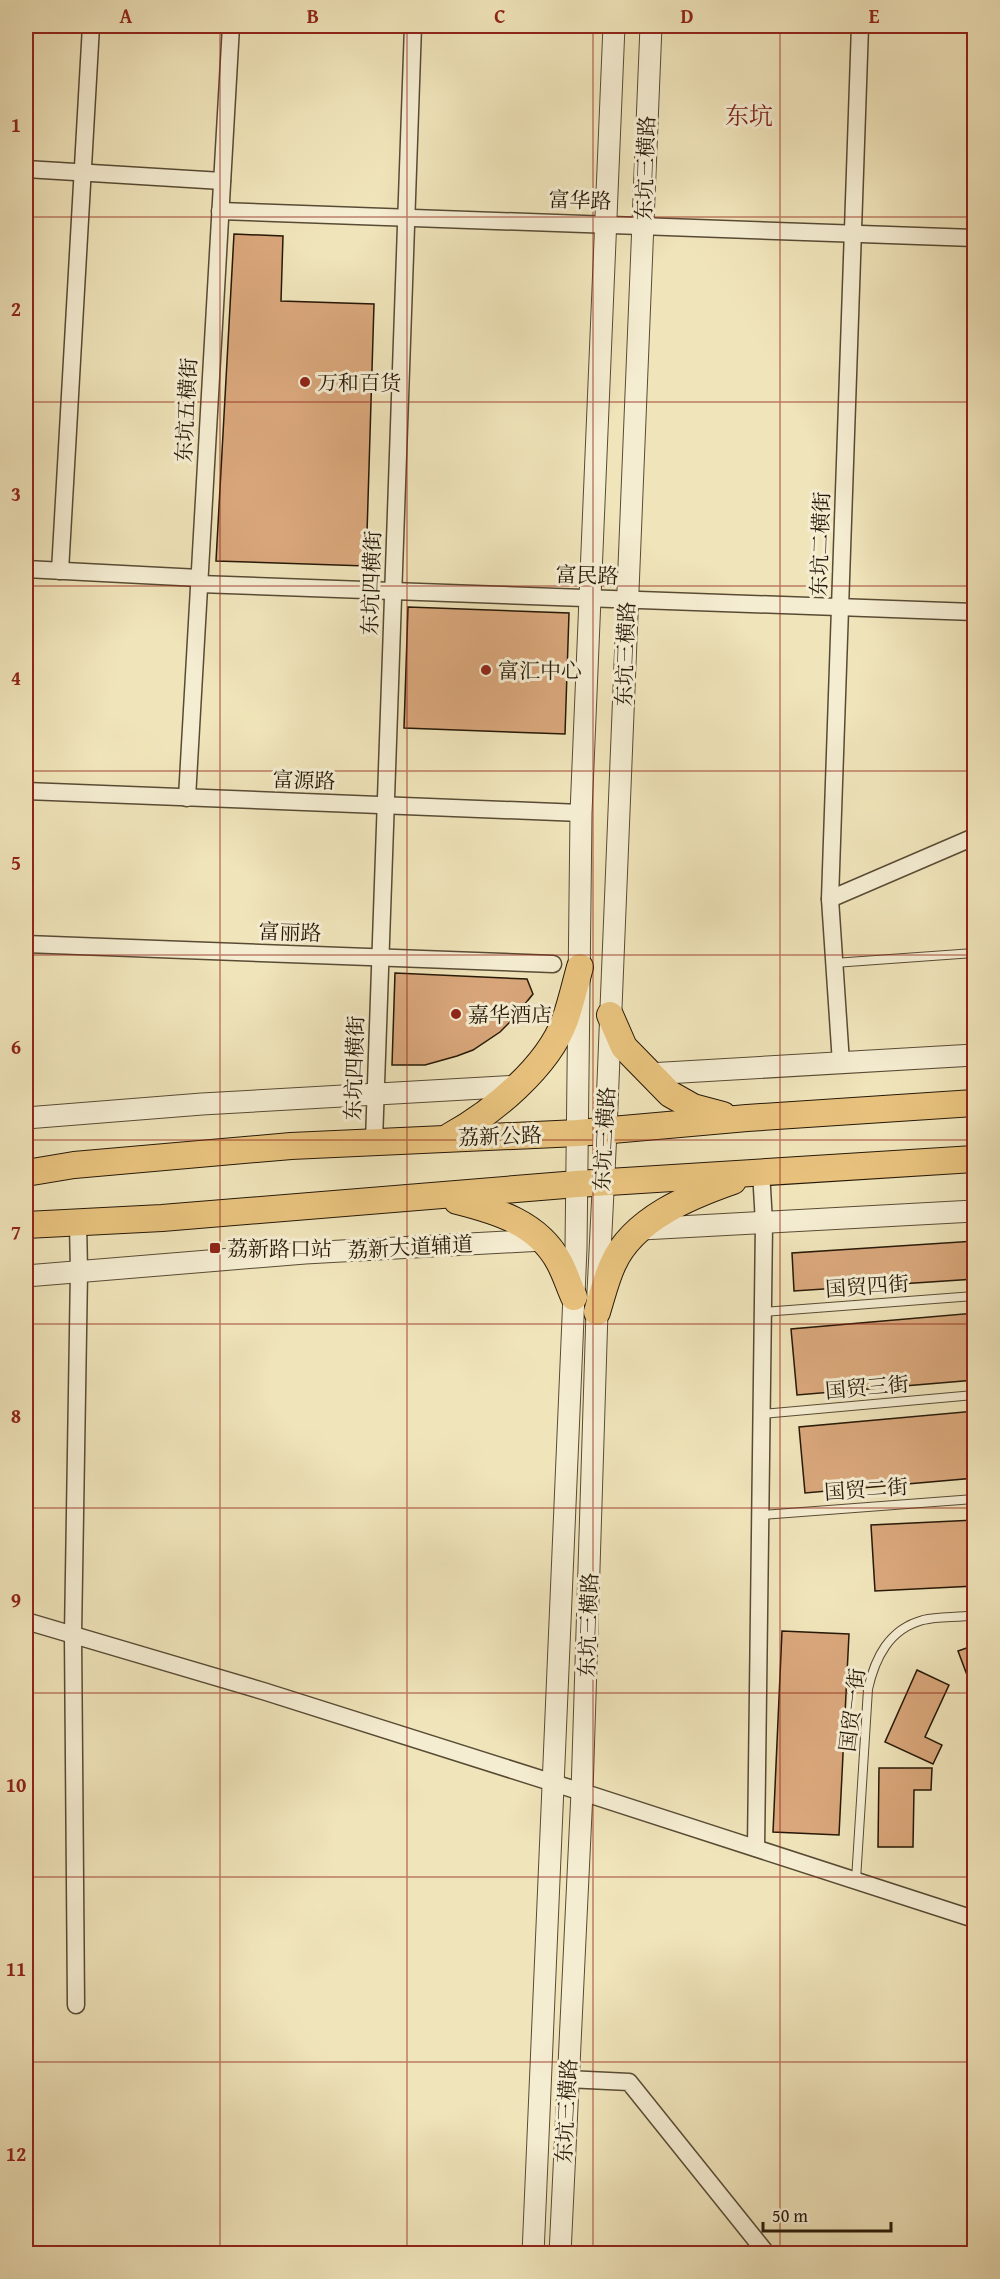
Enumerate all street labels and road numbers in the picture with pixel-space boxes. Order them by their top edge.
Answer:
street label: 东坑三横路 [628,115,662,221]
street label: 富华路 [548,183,612,217]
street label: 东坑五横街 [168,357,204,463]
street label: 东坑二横街 [803,491,837,597]
street label: 东坑四横街 [354,530,388,636]
street label: 富民路 [555,558,619,592]
street label: 东坑三横路 [608,601,642,707]
street label: 富源路 [272,763,336,797]
street label: 富丽路 [258,915,322,949]
street label: 东坑四横街 [337,1015,371,1121]
street label: 东坑三横路 [586,1086,622,1192]
street label: 荔新公路 [457,1119,543,1153]
street label: 荔新大道辅道 [346,1228,474,1266]
street label: 国贸四街 [824,1268,910,1304]
street label: 国贸三街 [824,1368,910,1406]
street label: 国贸二街 [823,1471,909,1507]
street label: 东坑三横路 [571,1572,605,1678]
street label: 国贸一街 [831,1666,873,1754]
street label: 东坑三横路 [548,2058,584,2164]

